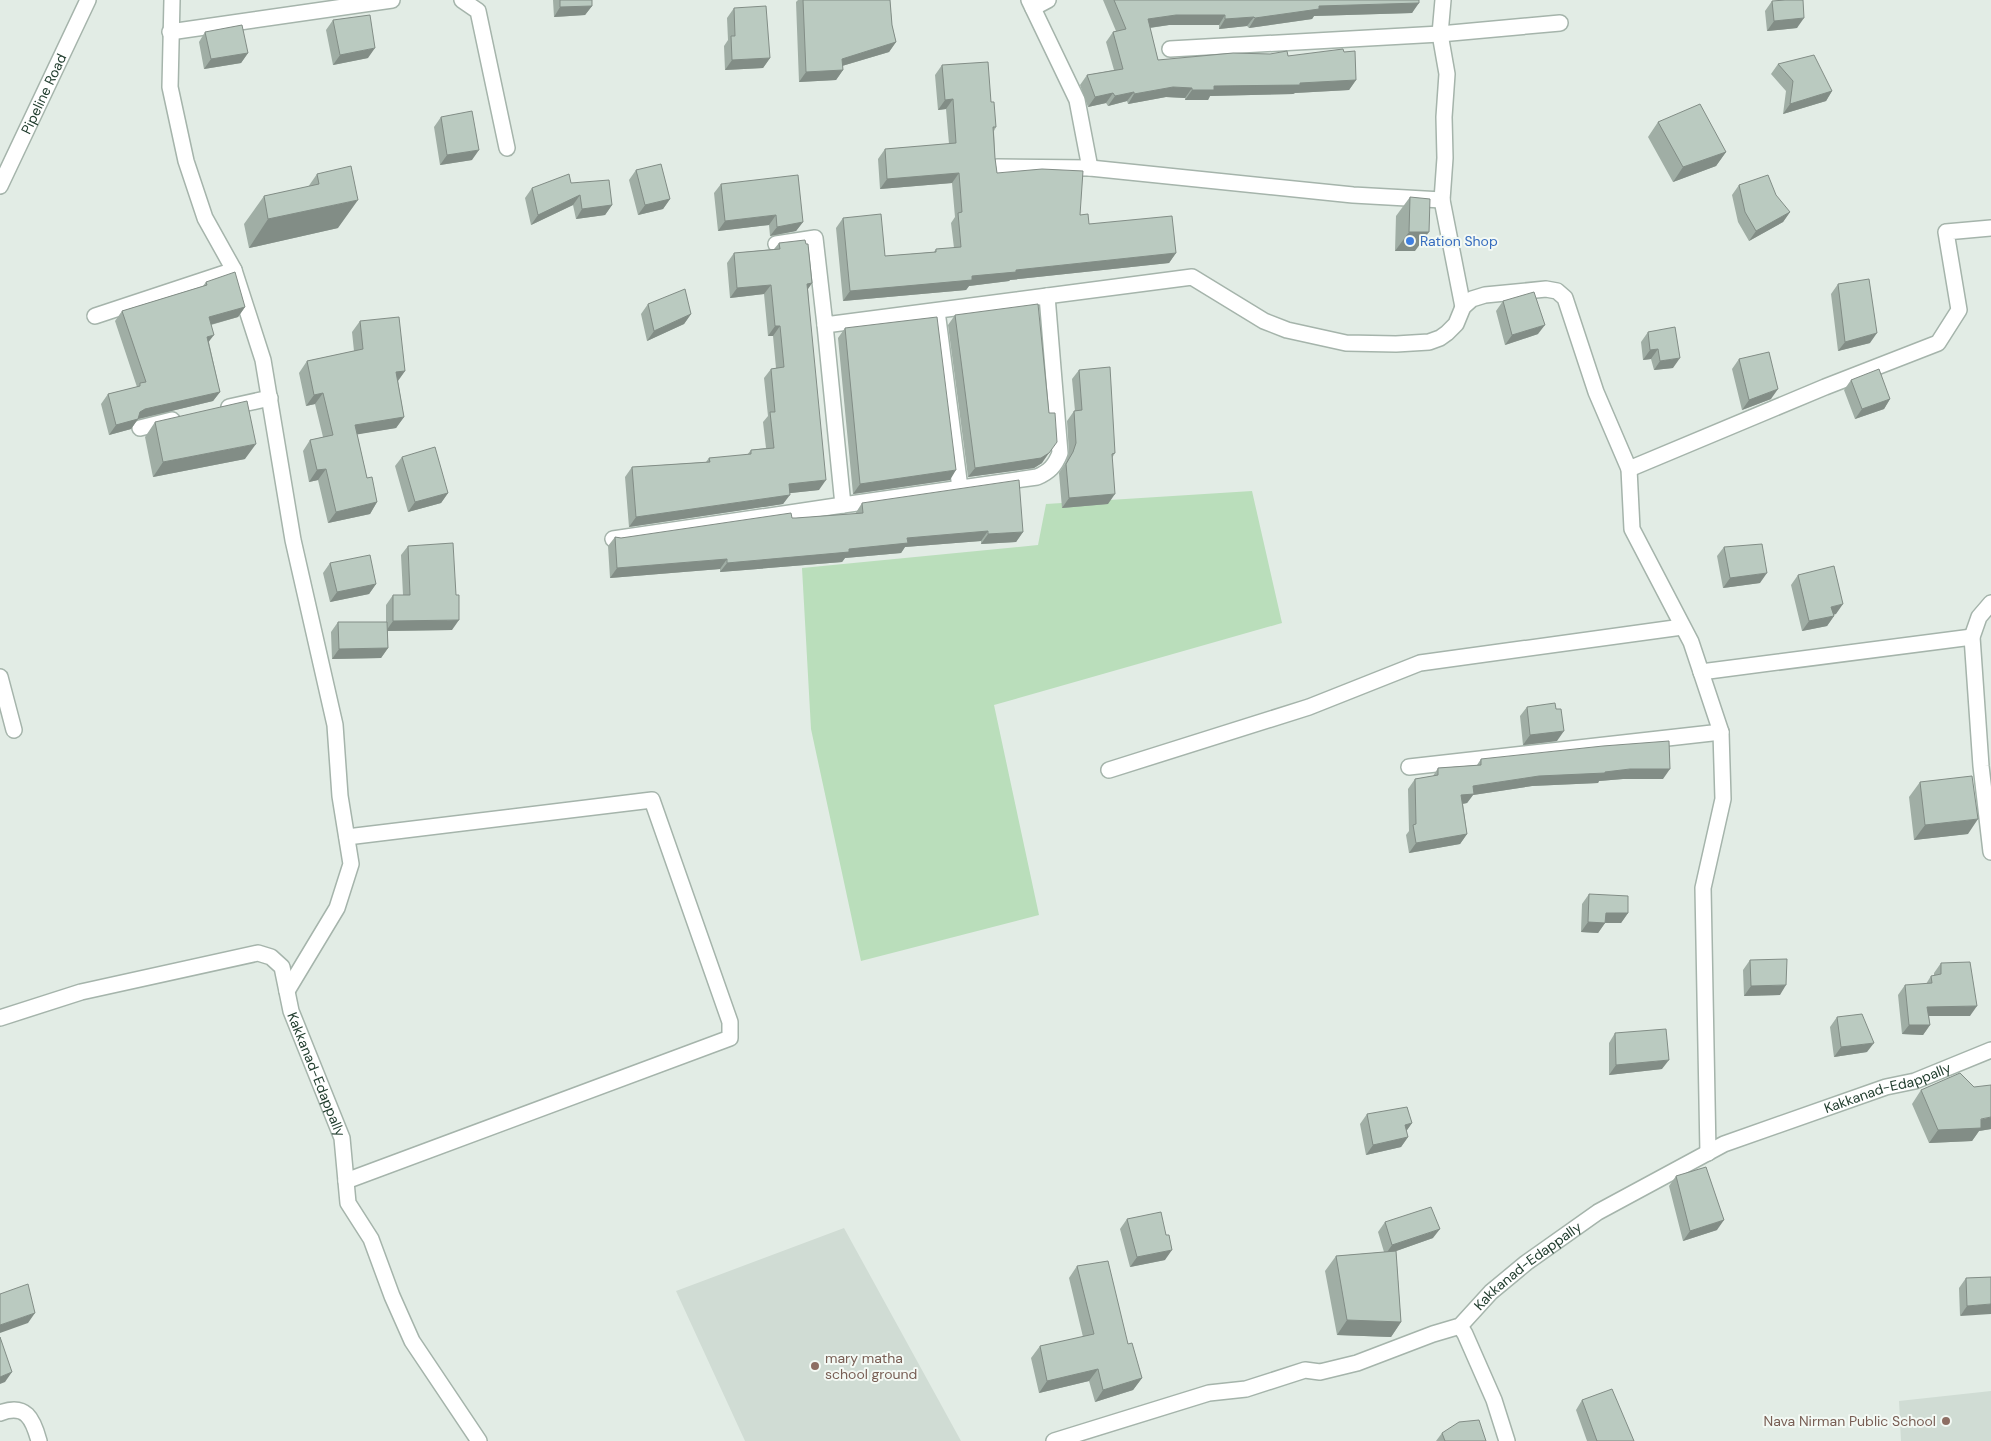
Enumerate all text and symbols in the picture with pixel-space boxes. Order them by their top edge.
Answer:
street label: Pipeline Road [17,51,70,137]
place label: Ration Shop [1420,232,1498,250]
marker: Ration Shop [1404,235,1416,247]
street label: Kakkanad-Edappally [283,1009,350,1140]
street label: Kakkanad-Edappally [1822,1058,1954,1117]
street label: Kakkanad-Edappally [1470,1218,1585,1314]
place label: mary matha school ground [825,1349,917,1383]
marker: mary matha school ground [809,1360,821,1372]
place label: Nava Nirman Public School [1764,1412,1936,1430]
marker: Nava Nirman Public School [1940,1415,1952,1427]

